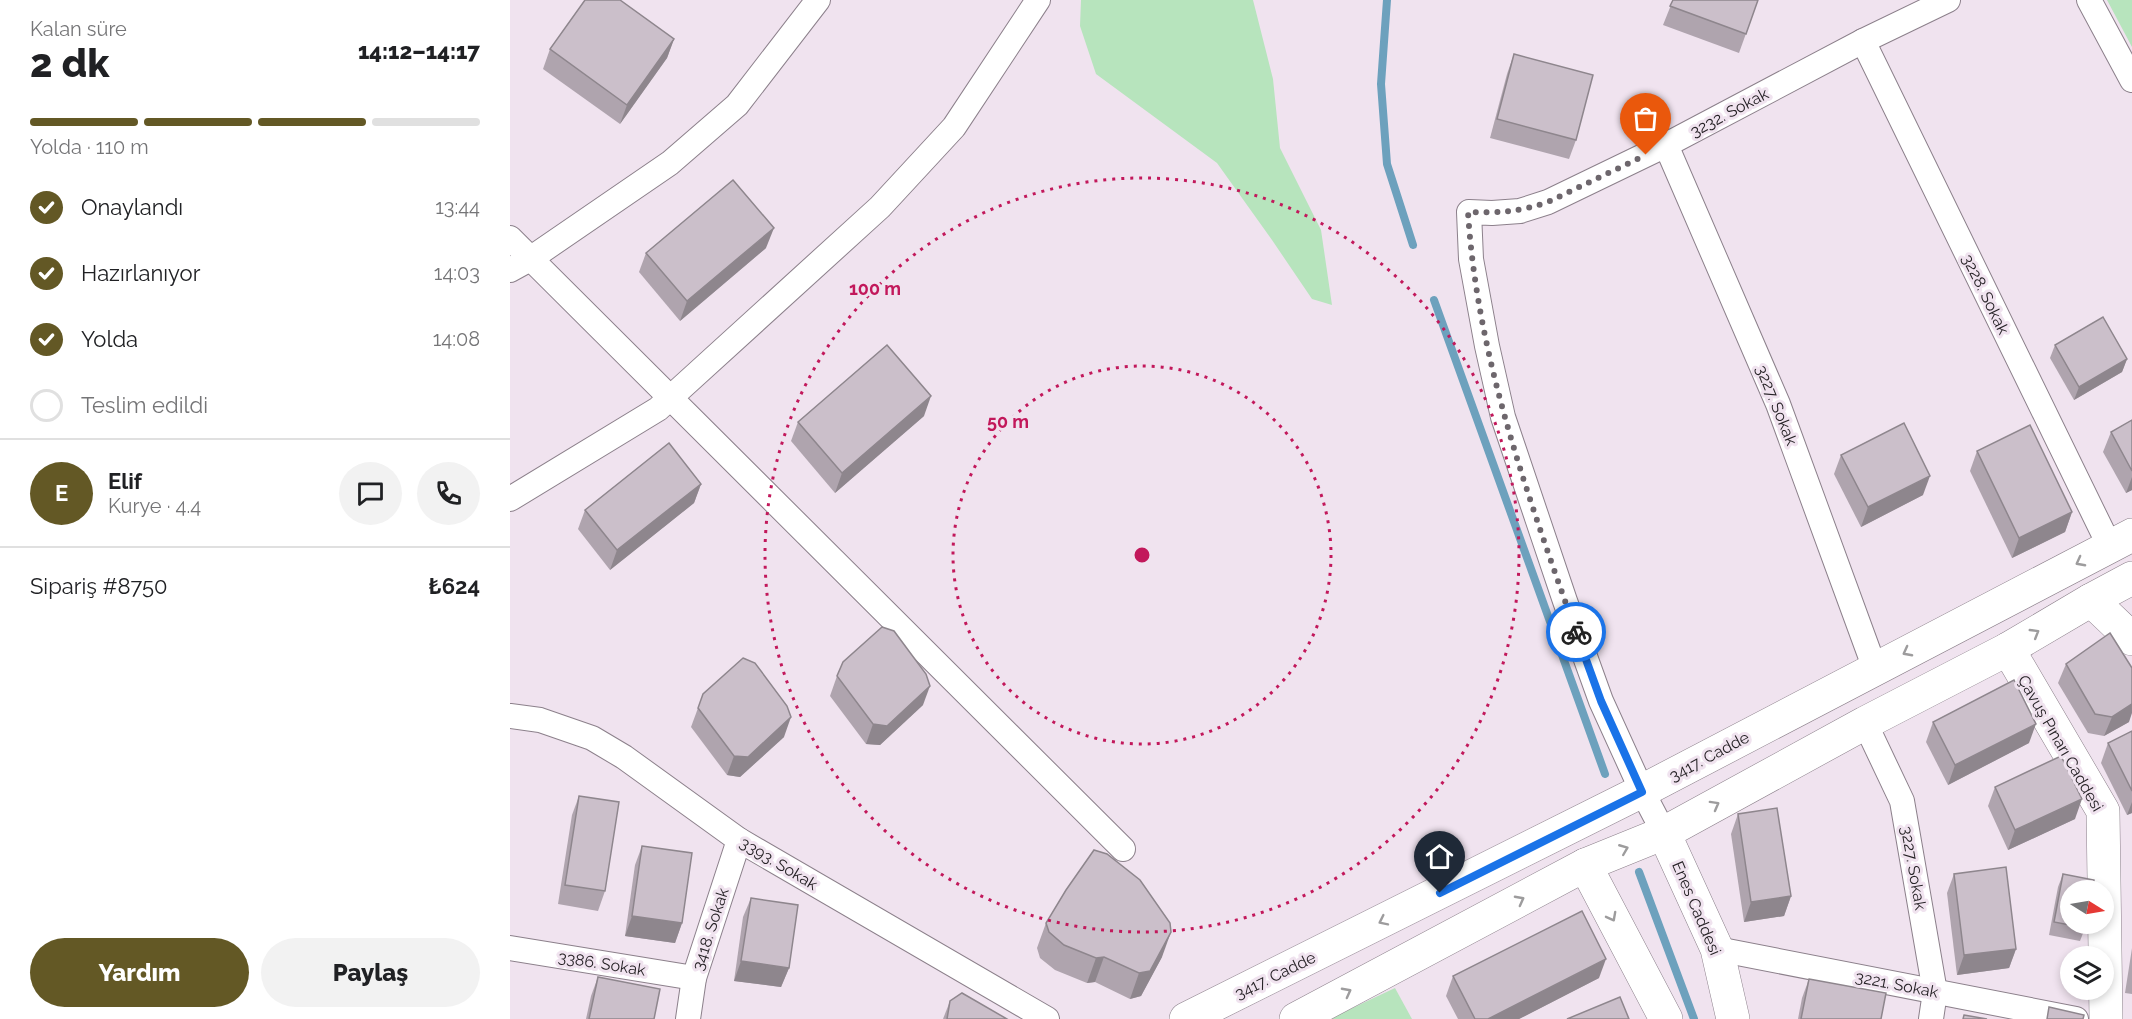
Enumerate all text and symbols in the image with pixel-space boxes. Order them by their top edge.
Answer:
text: Kalan süre [30,17,127,41]
text: 14:12–14:17 [358,38,480,64]
text: 2 dk [30,40,109,86]
street label: 3232. Sokak [1687,84,1772,141]
pin [1620,93,1671,155]
icon: bag [1629,102,1662,135]
text: Yolda · 110 m [30,135,149,159]
icon: check [30,191,63,224]
text: Onaylandı [81,194,183,220]
text: 13:44 [435,195,480,219]
street label: 3228. Sokak [1958,251,2013,338]
icon: check [30,257,63,290]
text: Hazırlanıyor [81,260,200,286]
text: 14:03 [434,261,480,285]
text: 100 m [849,278,901,299]
icon: check [30,323,63,356]
text: Yolda [81,326,138,352]
text: 14:08 [433,327,480,351]
street label: 3227. Sokak [1752,362,1801,448]
text: Teslim edildi [81,392,208,418]
text: 50 m [987,411,1029,432]
button: chat [339,462,402,525]
button: phone [417,462,480,525]
text: Elif [108,468,142,494]
text: E [55,480,68,506]
text: Kurye · 4.4 [108,494,201,518]
centre of rings [1132,545,1152,565]
one-way arrow [2076,555,2086,566]
text: Sipariş #8750 [30,573,167,599]
text: ₺624 [429,573,480,599]
courier [1546,602,1606,662]
icon: bike [1560,616,1593,649]
one-way arrow [2029,629,2039,640]
one-way arrow [1903,645,1914,657]
street label: Çavuş Pınarı Caddesi [2014,672,2107,815]
street label: 3417. Cadde [1666,727,1752,785]
one-way arrow [1709,801,1720,812]
street label: 3227. Sokak [1897,825,1930,912]
pin [1414,831,1465,893]
street label: 3393. Sokak [737,833,821,894]
icon: home [1423,840,1456,873]
one-way arrow [1618,844,1629,856]
street label: Enes Caddesi [1668,858,1725,958]
north arrow [2060,880,2114,934]
map controls [2060,880,2114,1000]
street label: 3418. Sokak [688,885,733,973]
one-way arrow [1513,896,1524,907]
one-way arrow [1605,911,1616,921]
one-way arrow [1379,914,1390,925]
button: Yardım [30,938,249,1007]
button: Paylaş [261,938,480,1007]
button: layers [2060,946,2114,1000]
street label: 3386. Sokak [557,947,647,980]
street label: 3417. Cadde [1232,948,1319,1003]
street label: 3221. Sokak [1854,967,1940,1002]
one-way arrow [1341,987,1352,999]

